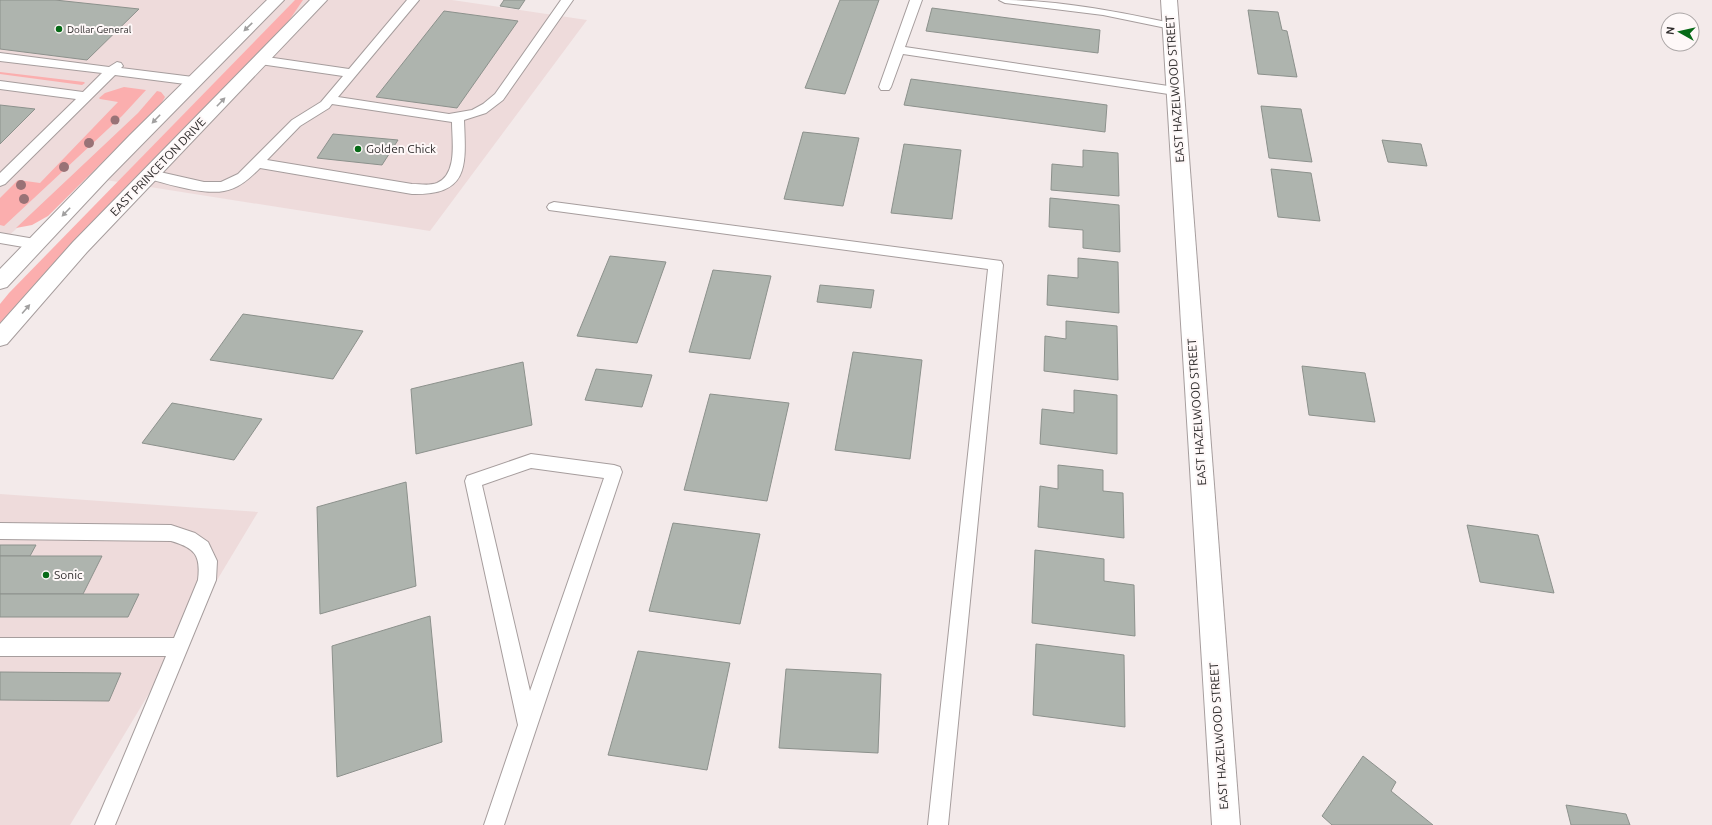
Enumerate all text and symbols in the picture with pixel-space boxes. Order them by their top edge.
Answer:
north arrow [1660,12,1700,52]
street label: EAST HAZELWOOD STREET [1163,15,1186,163]
one-way arrow [243,22,253,32]
marker: Dollar General [54,24,64,34]
place label: Dollar General [67,24,132,35]
text: N [1664,26,1677,36]
one-way arrow [216,97,225,107]
one-way arrow [152,114,161,124]
street label: EAST PRINCETON DRIVE [107,115,208,218]
place label: Golden Chick [366,142,436,155]
marker: Golden Chick [353,144,363,154]
one-way arrow [61,207,71,217]
one-way arrow [22,304,31,314]
street label: EAST HAZELWOOD STREET [1185,338,1208,486]
place label: Sonic [54,568,83,581]
marker: Sonic [41,570,51,580]
street label: EAST HAZELWOOD STREET [1207,662,1230,810]

